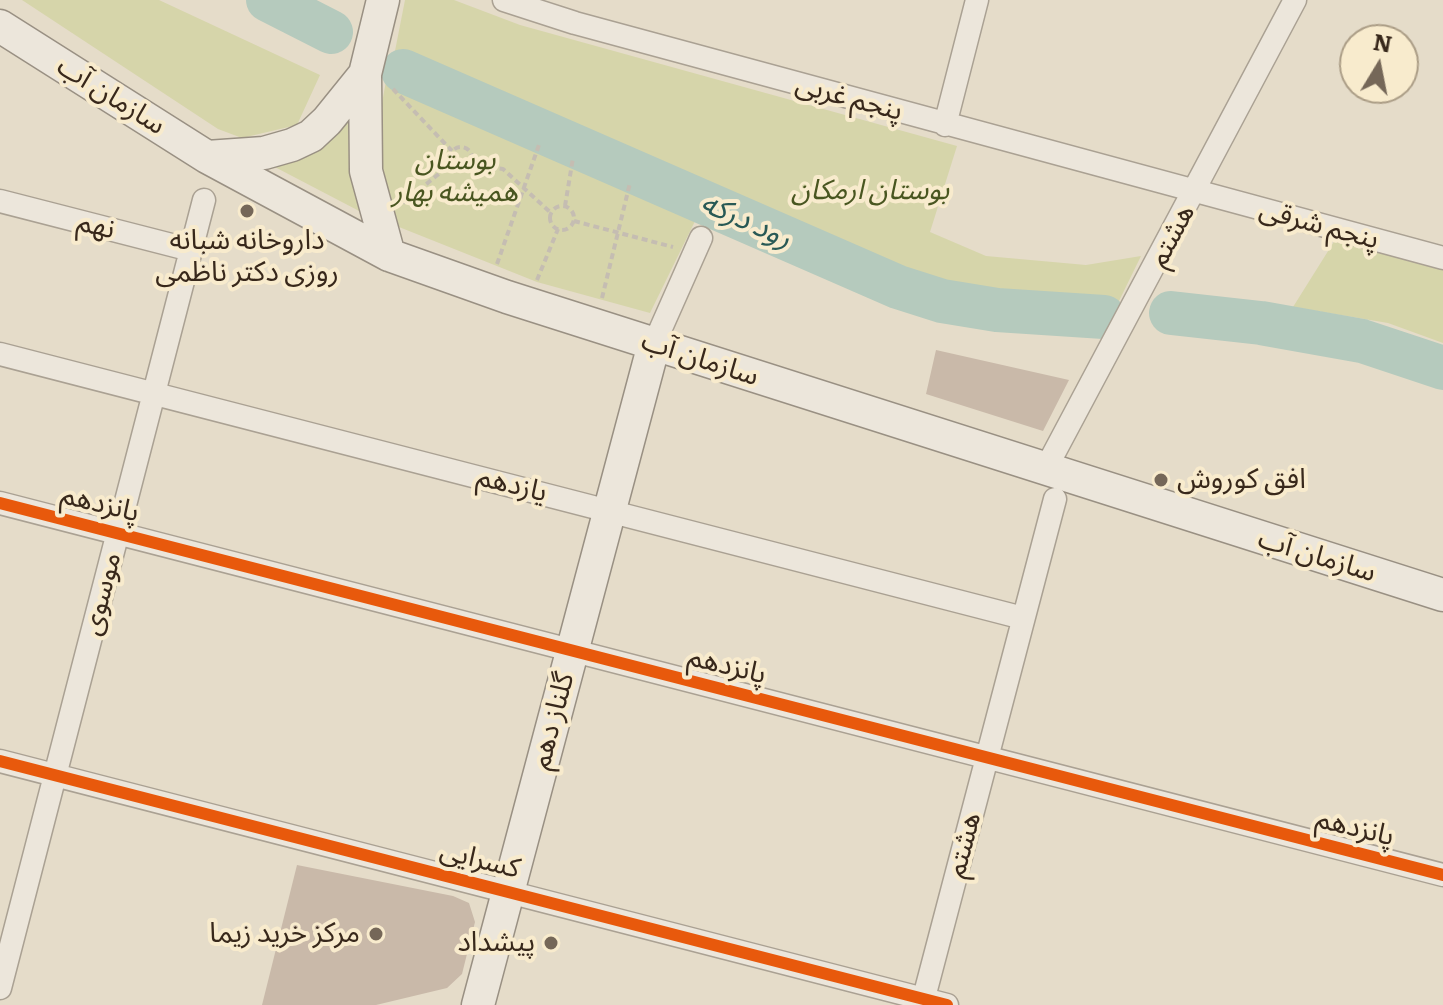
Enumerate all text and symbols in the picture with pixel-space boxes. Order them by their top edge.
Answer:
north arrow [1339,24,1419,104]
text: N [1371,24,1395,60]
street label: سازمان آب [51,50,171,142]
street label: پنجم غربی [792,68,906,128]
park label: بوستان همیشه بهار [392,144,518,210]
park label: بوستان ارمکان [791,174,949,208]
water label: رود درکه [695,185,797,257]
street label: پنجم شرقی [1256,193,1382,257]
street label: هشتم [1142,199,1202,273]
marker: داروخانه شبانه روزی دکتر ناظمی [238,202,256,220]
street label: نهم [74,205,118,247]
place label: داروخانه شبانه روزی دکتر ناظمی [155,224,339,290]
street label: سازمان آب [637,324,763,394]
street label: یازدهم [473,460,551,510]
place label: افق کوروش [1177,463,1306,497]
marker: افق کوروش [1152,471,1170,489]
street label: پانزدهم [57,478,143,530]
street label: سازمان آب [1254,522,1380,590]
street label: موسوی [75,549,129,639]
street label: پانزدهم [684,640,770,692]
street label: گلناز دهم [524,669,582,773]
street label: پانزدهم [1312,802,1398,854]
street label: هشتم [939,809,989,881]
street label: کسرایی [436,834,524,886]
place label: مرکز خرید زیما [209,917,360,951]
marker: مرکز خرید زیما [367,925,385,943]
place label: پیشداد [457,926,535,960]
marker: پیشداد [542,934,560,952]

